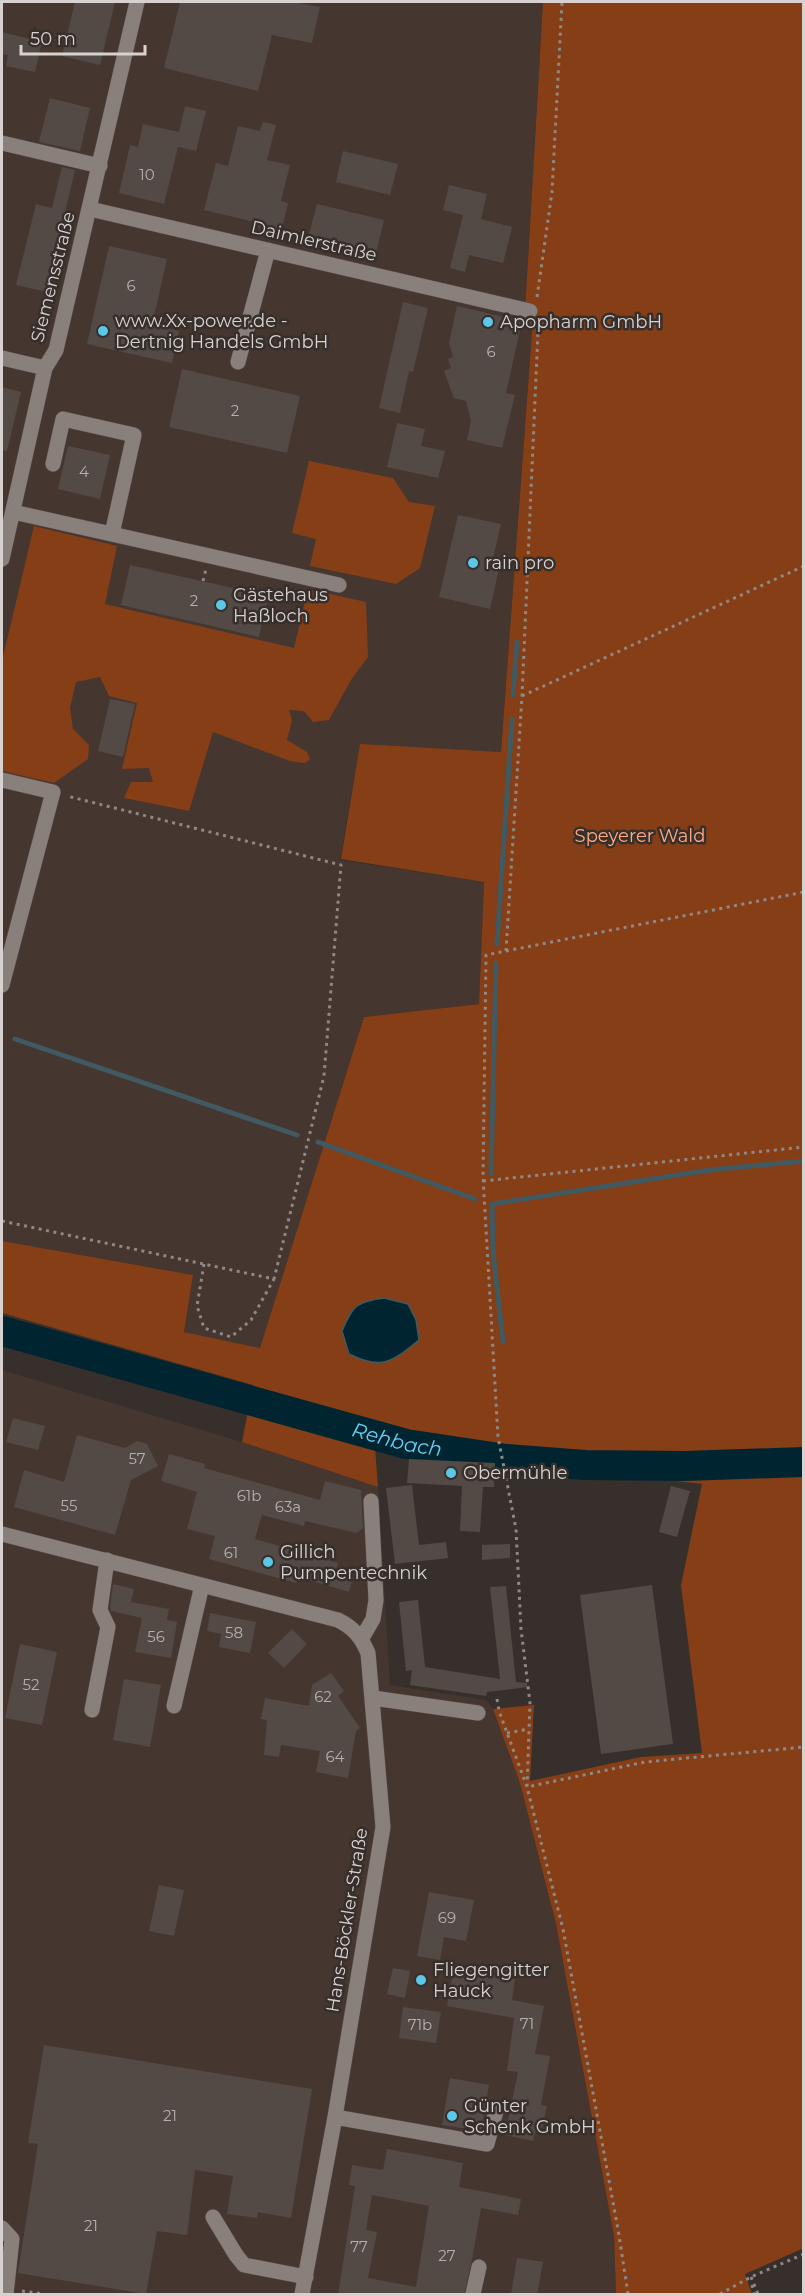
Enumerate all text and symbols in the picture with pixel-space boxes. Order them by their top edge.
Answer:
scale bar [21,18,146,56]
text: 50 m [30,28,76,50]
house number: 10 [139,165,155,184]
street label: Siemensstraße [26,209,80,345]
street label: Daimlerstraße [249,216,379,266]
house number: 6 [126,276,136,295]
place label: www.Xx-power.de - Dertnig Handels GmbH [115,310,328,353]
place label: Apopharm GmbH [500,311,662,333]
marker: Apopharm GmbH [481,315,495,329]
marker: www.Xx-power.de - Dertnig Handels GmbH [96,324,110,338]
house number: 6 [486,342,496,361]
house number: 2 [231,401,239,420]
house number: 4 [79,462,89,481]
place label: rain pro [485,552,554,574]
marker: rain pro [466,556,480,570]
place label: Gästehaus Haßloch [233,584,328,627]
house number: 2 [190,591,198,610]
marker: Gästehaus Haßloch [214,598,228,612]
park label: Speyerer Wald [575,825,705,847]
water label: Rehbach [349,1418,444,1461]
house number: 57 [128,1449,146,1468]
place label: Obermühle [463,1462,567,1484]
marker: Obermühle [444,1466,458,1480]
house number: 61b [237,1486,261,1505]
house number: 55 [61,1496,77,1515]
house number: 63a [275,1497,301,1516]
place label: Gillich Pumpentechnik [280,1541,427,1584]
house number: 61 [224,1543,238,1562]
marker: Gillich Pumpentechnik [261,1555,275,1569]
house number: 58 [225,1623,243,1642]
house number: 56 [147,1627,165,1646]
house number: 52 [23,1675,39,1694]
house number: 62 [314,1687,332,1706]
house number: 64 [325,1747,345,1766]
street label: Hans-Böckler-Straße [322,1826,372,2014]
house number: 69 [438,1908,456,1927]
place label: Fliegengitter Hauck [433,1959,549,2002]
marker: Fliegengitter Hauck [414,1973,428,1987]
house number: 71 [520,2014,534,2033]
house number: 71b [408,2015,432,2034]
place label: Günter Schenk GmbH [464,2095,596,2138]
house number: 21 [163,2106,177,2125]
marker: Günter Schenk GmbH [445,2109,459,2123]
house number: 21 [84,2216,98,2235]
house number: 77 [350,2237,368,2256]
house number: 27 [438,2246,456,2265]

